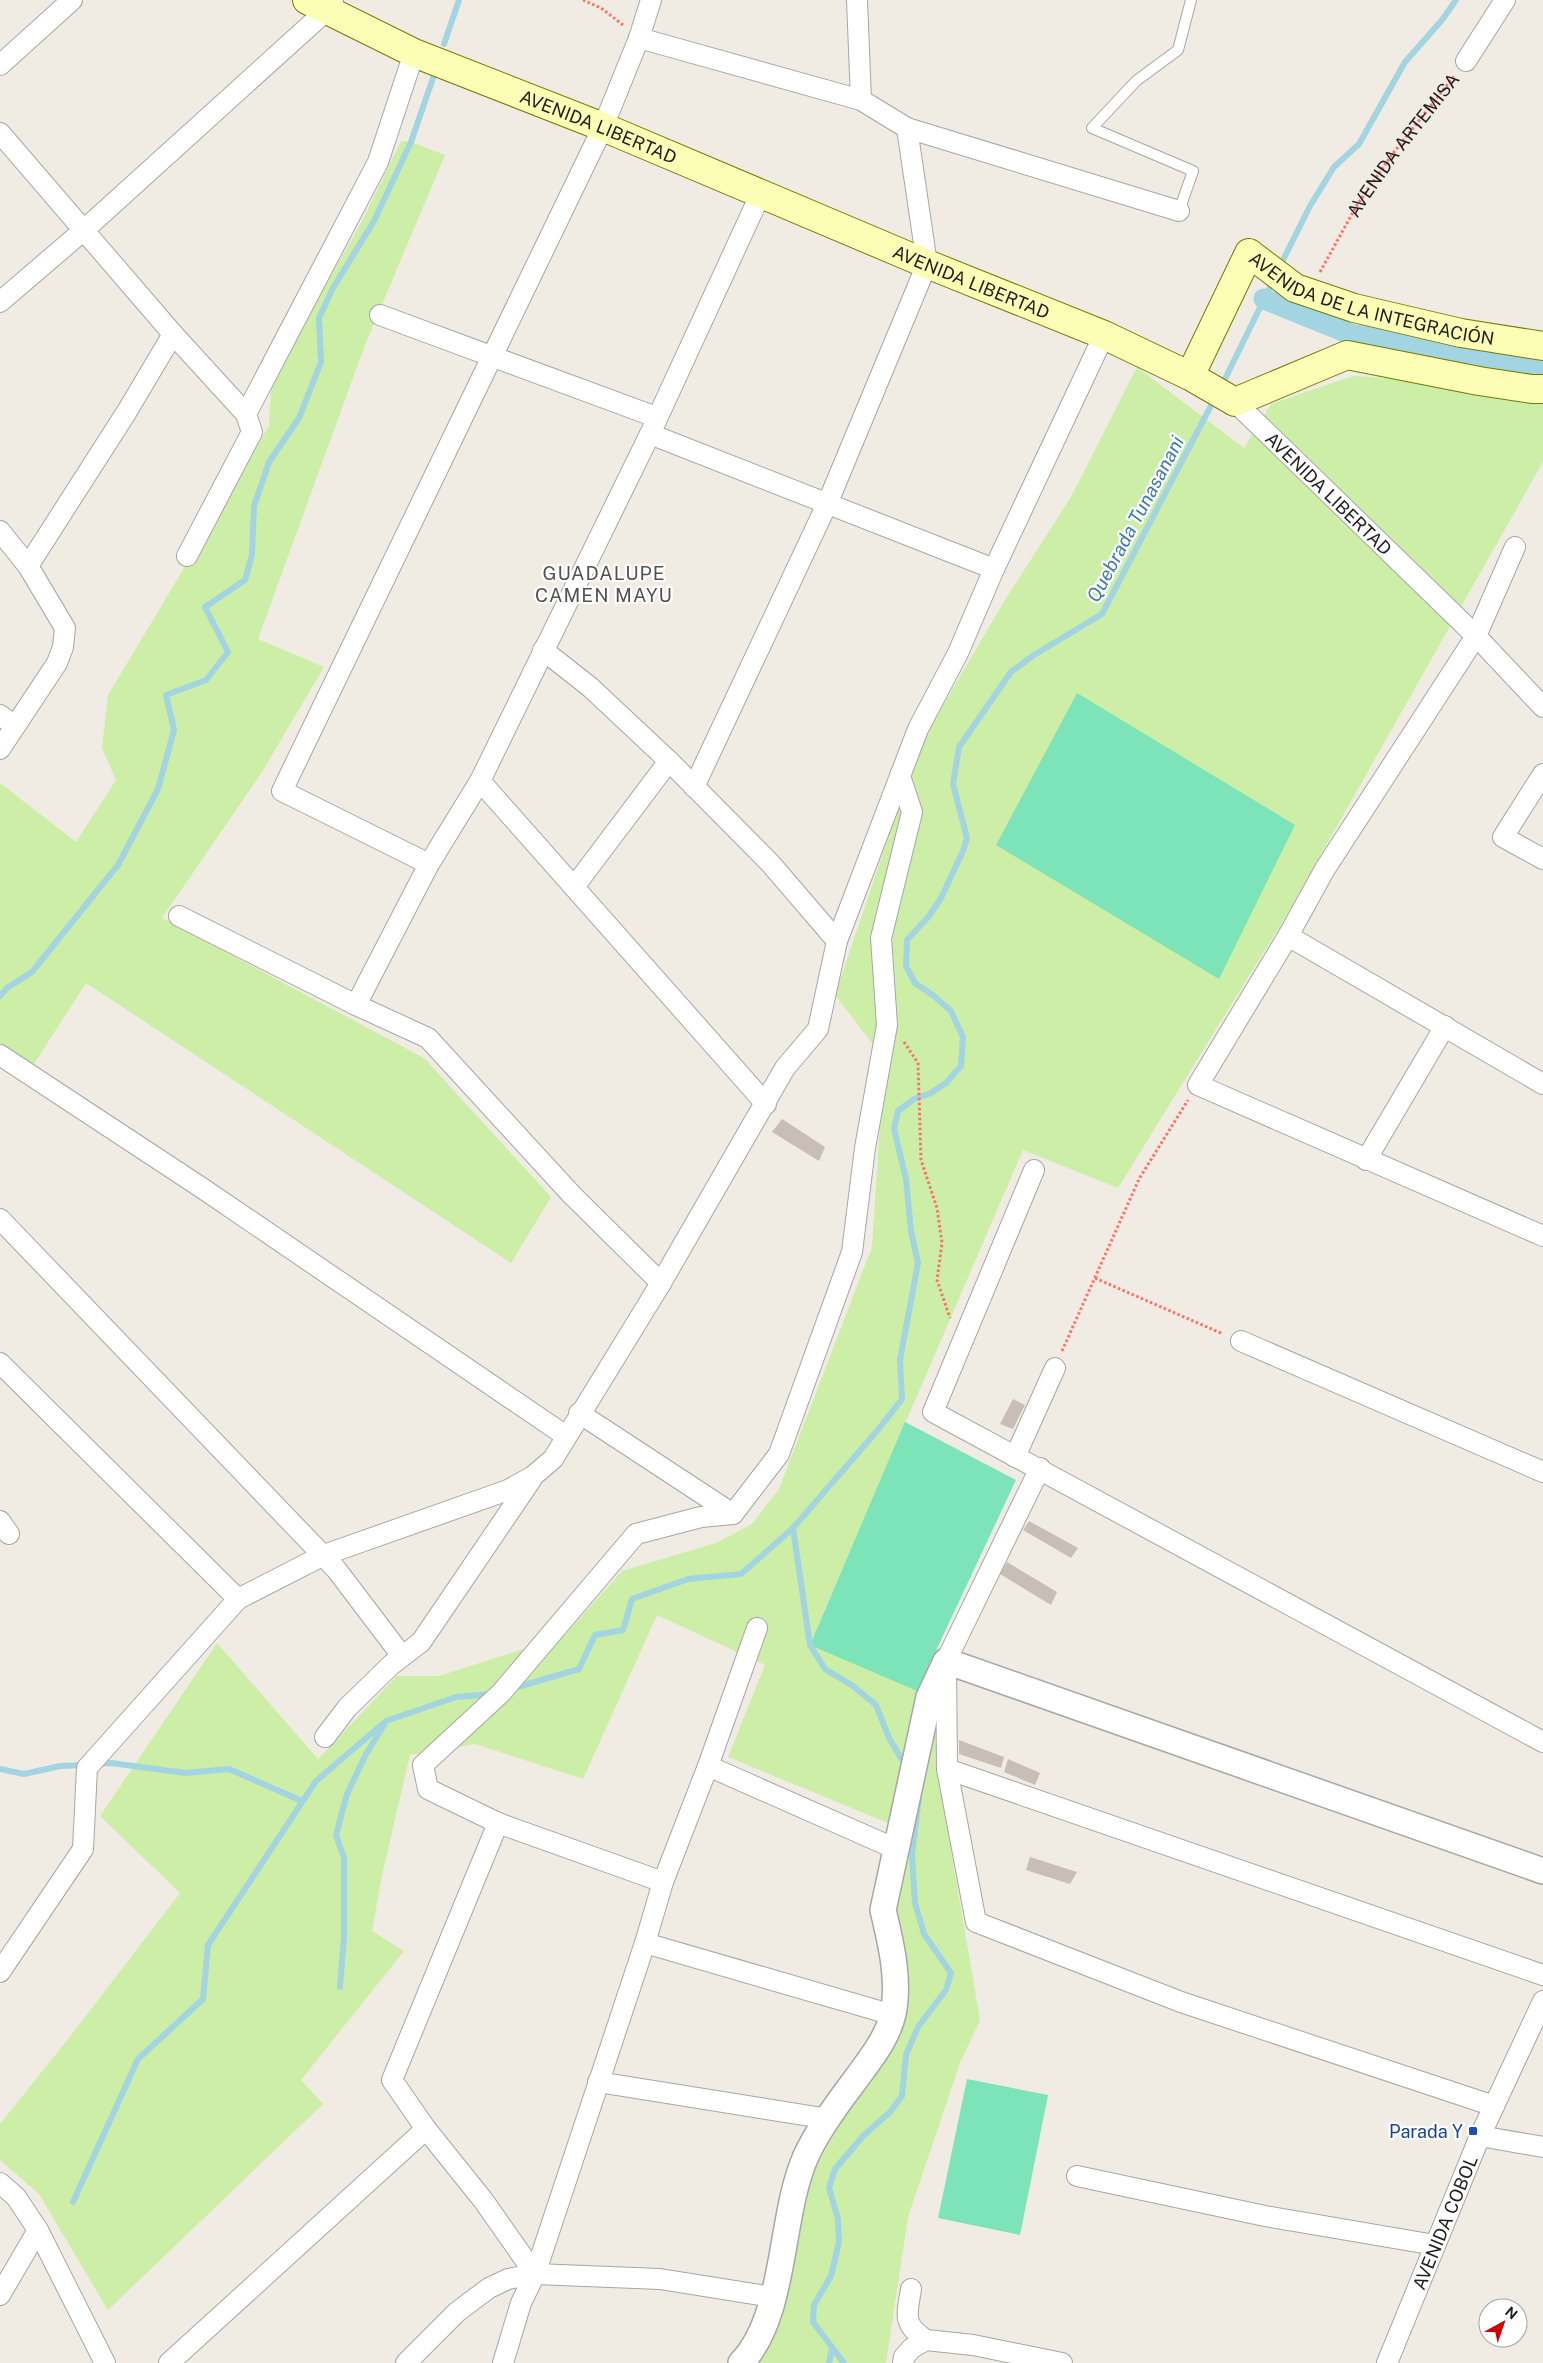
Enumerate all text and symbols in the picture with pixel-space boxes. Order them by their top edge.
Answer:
street label: AVENIDA ARTEMISA [1342,69,1463,220]
street label: AVENIDA LIBERTAD [517,85,680,168]
street label: AVENIDA LIBERTAD [890,240,1053,323]
street label: AVENIDA DE LA INTEGRACIÓN [1245,247,1496,349]
street label: AVENIDA LIBERTAD [1262,427,1396,559]
water label: Quebrada Tunasanani [1082,432,1188,606]
district label: GUADALUPE CAMEN MAYU [535,562,673,606]
place label: Parada Y [1389,2121,1463,2142]
marker: Parada Y [1467,2125,1479,2137]
street label: AVENIDA COBOL [1408,2152,1481,2293]
north arrow [1478,2298,1528,2348]
text: N [1502,2303,1521,2323]

